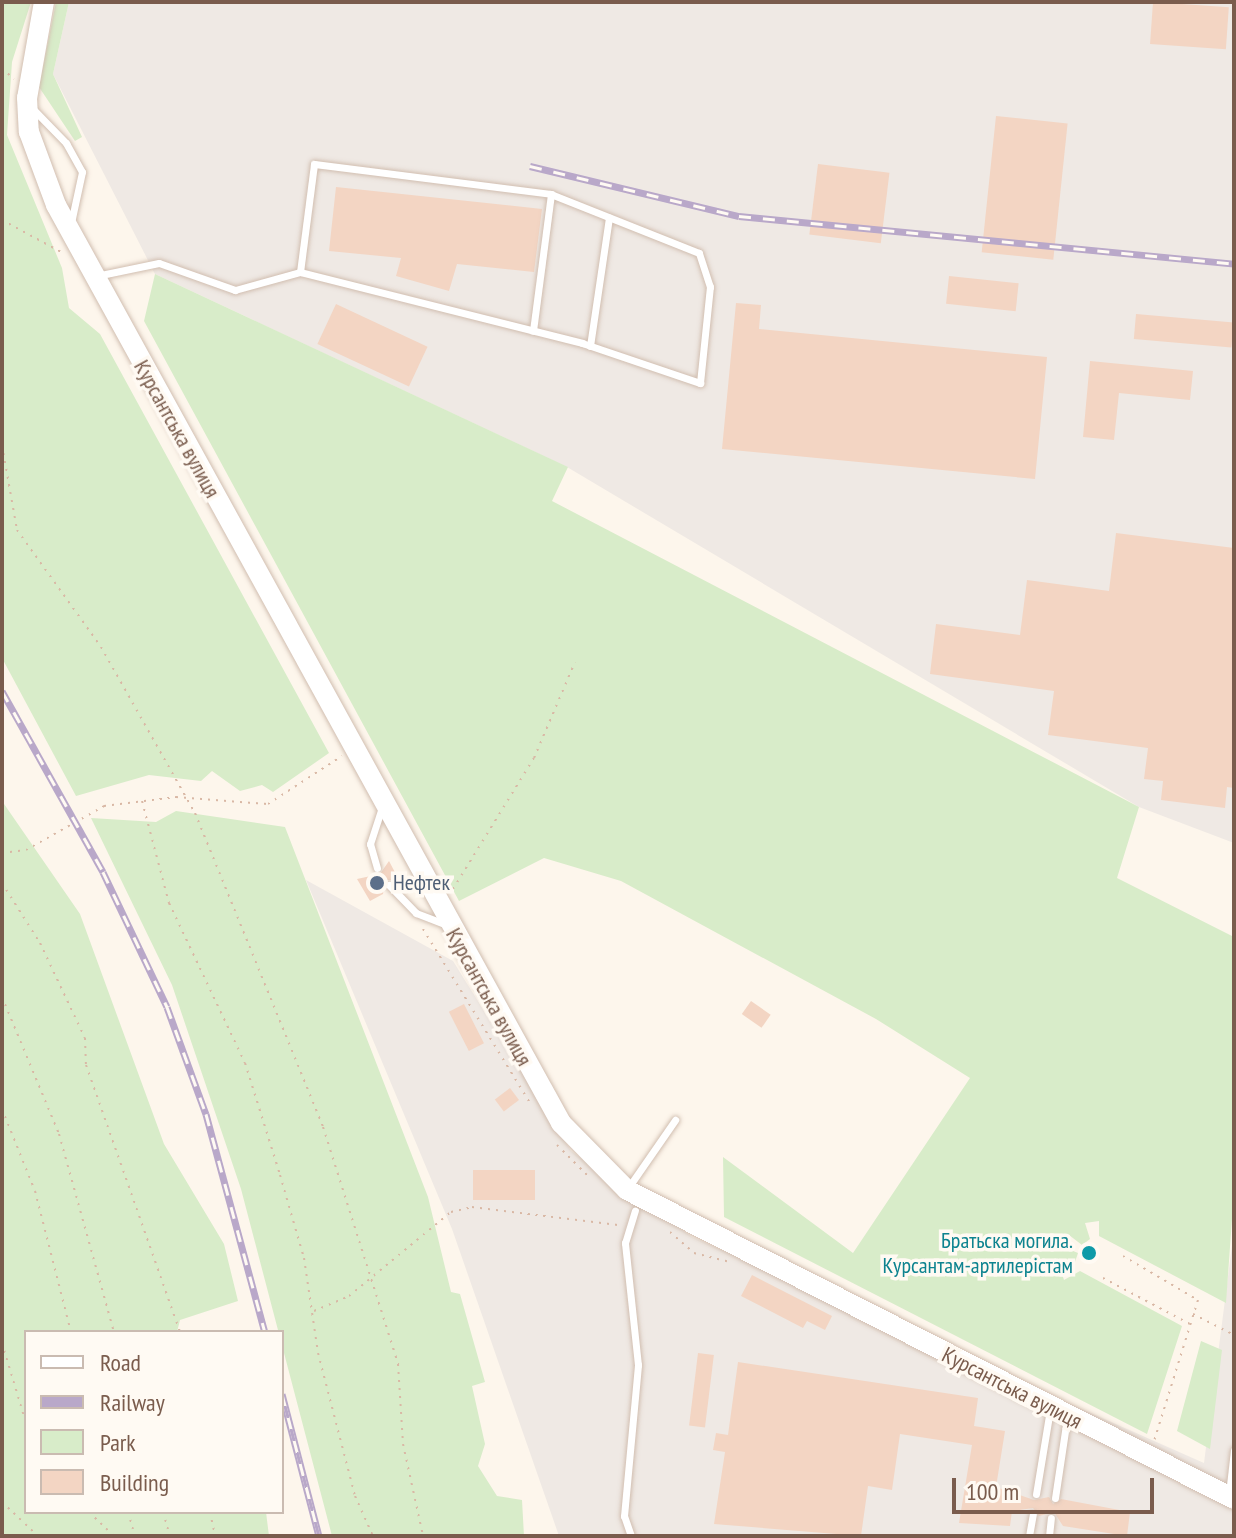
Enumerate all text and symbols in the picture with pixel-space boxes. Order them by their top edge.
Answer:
street label: Курсантська вулиця [128,356,226,502]
place label: Нефтек [393,870,450,896]
marker: Нефтек [368,874,386,892]
street label: Курсантська вулиця [440,924,538,1070]
place label: Братьска могила. Курсантам-артилерістам [882,1227,1073,1278]
marker: Братьска могила. Курсантам-артилерістам [1080,1244,1098,1262]
legend [24,1330,284,1514]
street label: Курсантська вулиця [938,1341,1086,1435]
text: Road [100,1347,141,1378]
text: Railway [100,1387,165,1418]
text: Park [100,1427,136,1458]
scale bar [956,1462,1158,1512]
text: Building [100,1467,169,1498]
text: 100 m [966,1476,1019,1507]

